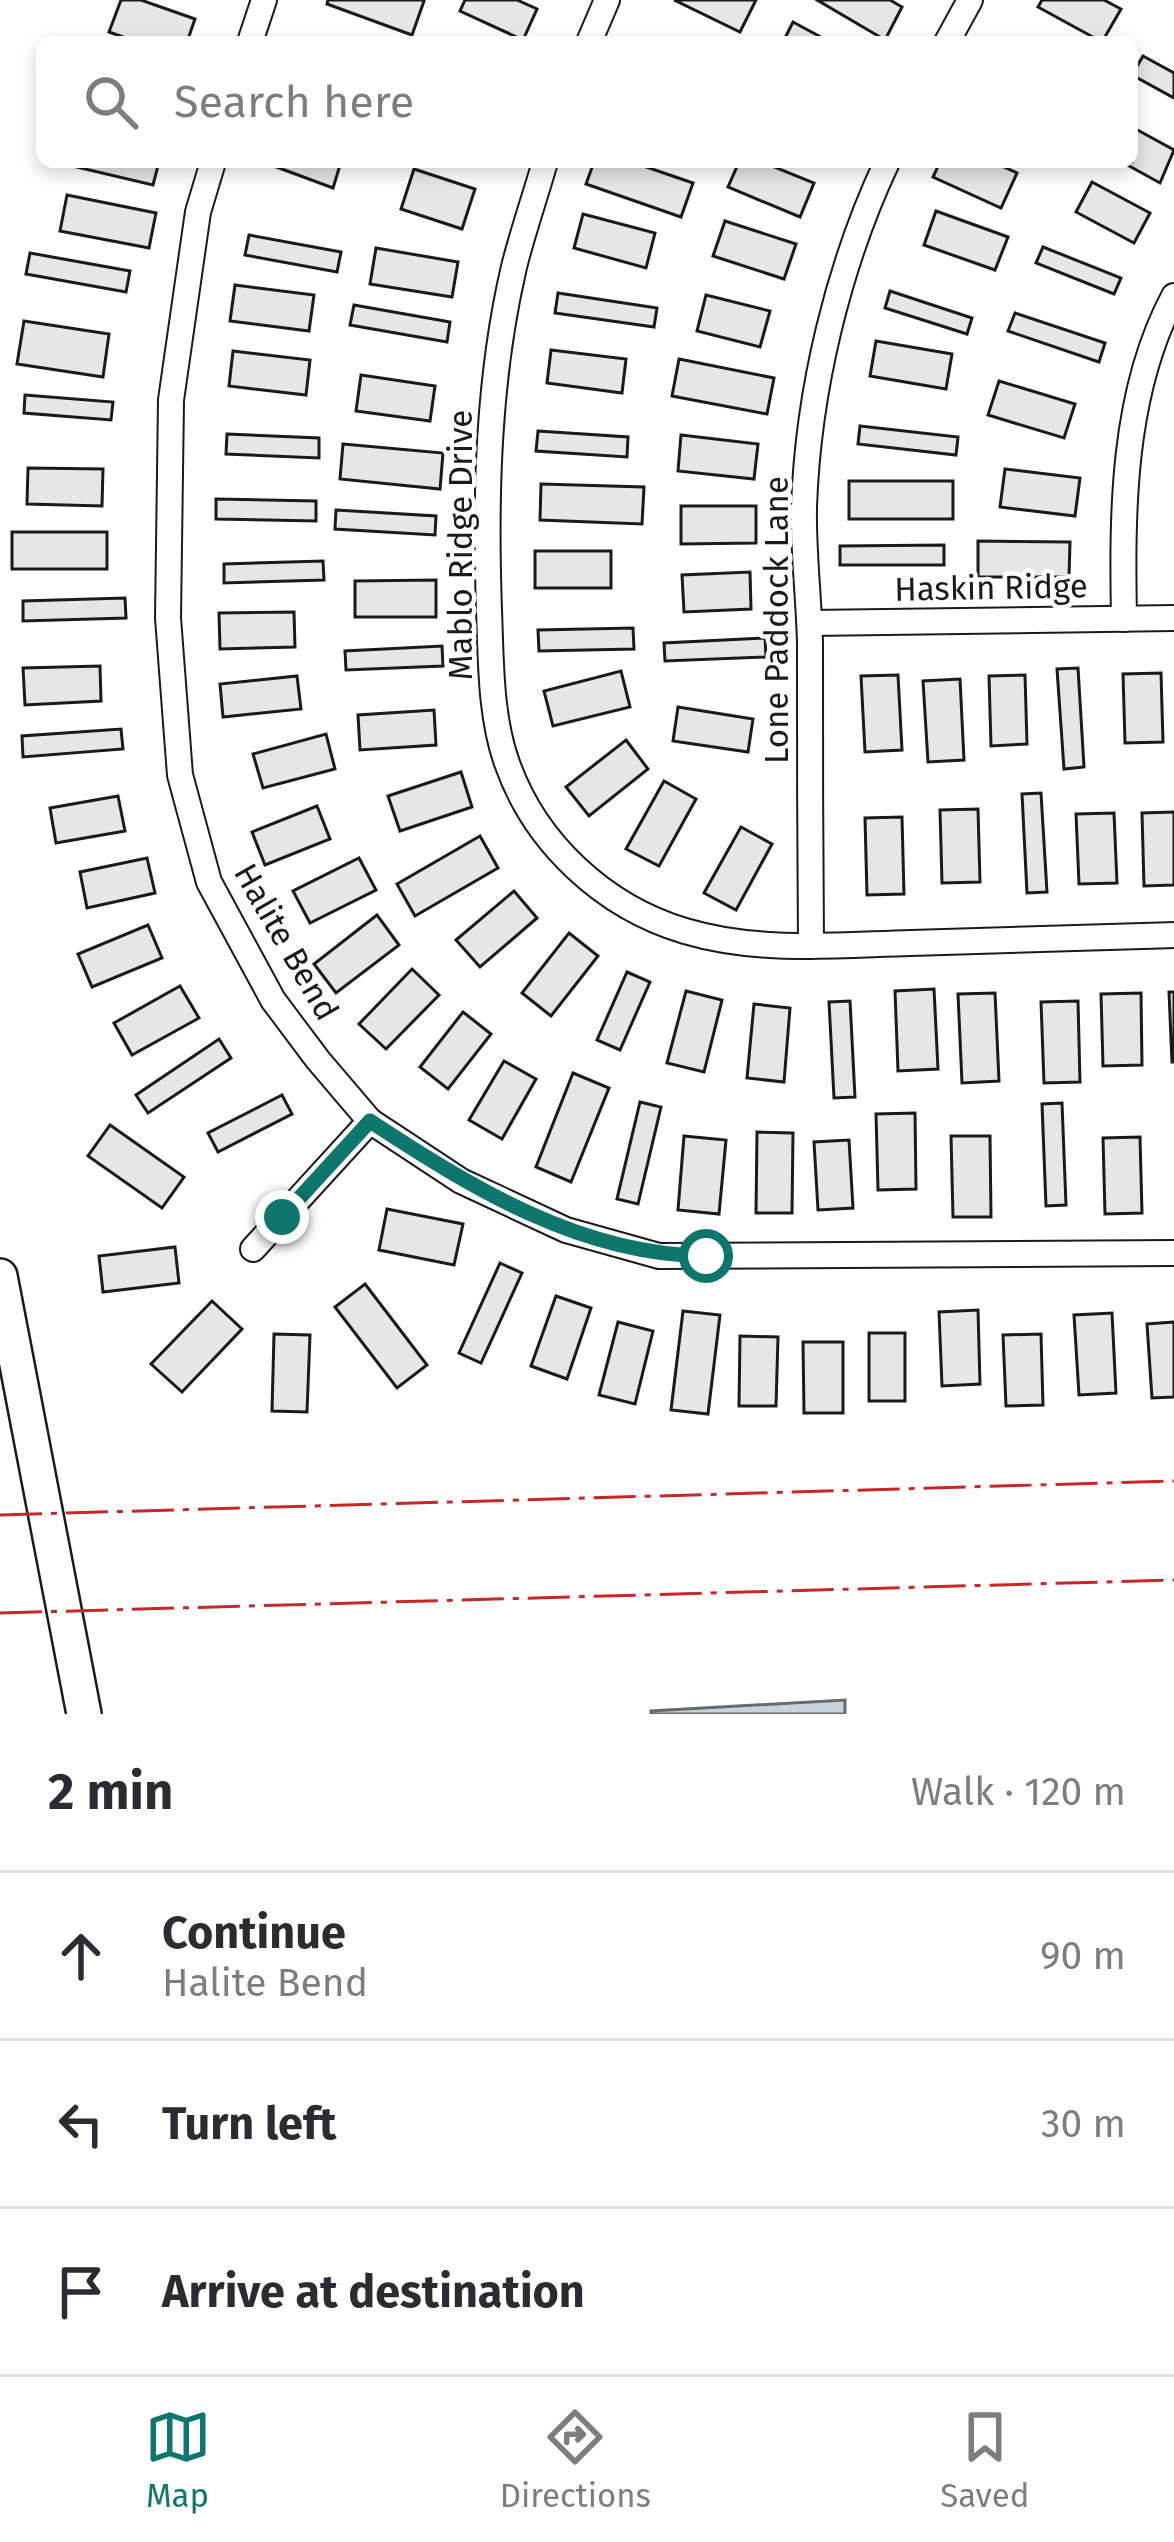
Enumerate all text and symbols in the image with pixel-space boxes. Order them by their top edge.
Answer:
search box [36,36,1138,168]
icon: search [78,69,144,135]
text: Search here [174,75,414,129]
street label: Mablo Ridge Drive [441,410,481,680]
street label: Lone Paddock Lane [757,476,797,764]
street label: Haskin Ridge [894,566,1088,610]
street label: Halite Bend [225,857,347,1027]
route end [255,1190,309,1244]
route start [679,1229,733,1283]
text: 2 min [48,1761,173,1823]
text: Walk · 120 m [911,1769,1126,1815]
text: Continue [162,1906,346,1960]
icon: ahead [48,1923,114,1989]
text: 90 m [1040,1933,1126,1979]
text: Halite Bend [162,1960,368,2006]
icon: left [48,2091,114,2157]
text: Turn left [162,2097,336,2151]
text: 30 m [1041,2101,1126,2147]
icon: arrive [48,2259,114,2325]
text: Arrive at destination [162,2265,585,2319]
tab: Map [145,2404,211,2516]
tab: Directions [500,2404,651,2516]
tab: Saved [940,2404,1029,2516]

